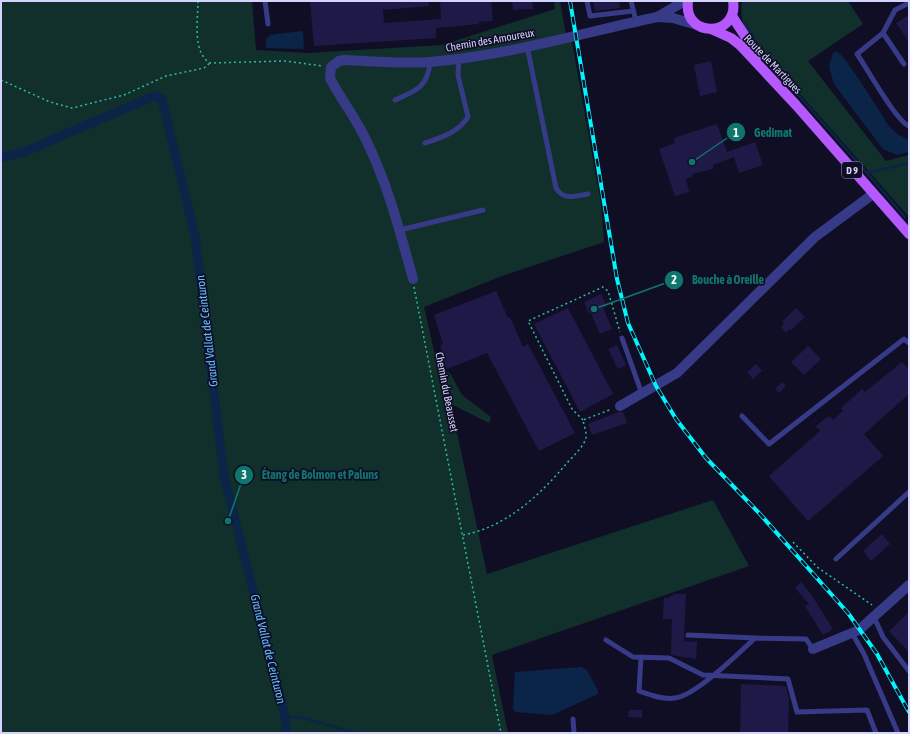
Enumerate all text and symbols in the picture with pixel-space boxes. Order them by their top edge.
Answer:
street label: Chemin des Amoureux [445,26,536,54]
street label: Route de Martigues [742,32,804,96]
callout: Gedimat [726,120,800,144]
text: 1 [733,126,739,140]
text: Gedimat [754,126,792,140]
road number: D 9 [842,162,862,178]
callout: Bouche à Oreille [664,268,772,292]
text: 2 [671,273,677,287]
text: Bouche à Oreille [692,273,765,287]
water label: Grand Vallat de Ceinturon [193,274,221,388]
street label: Chemin du Beausset [433,351,461,433]
callout: Étang de Bolmon et Paluns [234,463,387,487]
text: Étang de Bolmon et Paluns [262,467,379,482]
text: 3 [241,468,247,482]
water label: Grand Vallat de Ceinturon [248,593,288,705]

